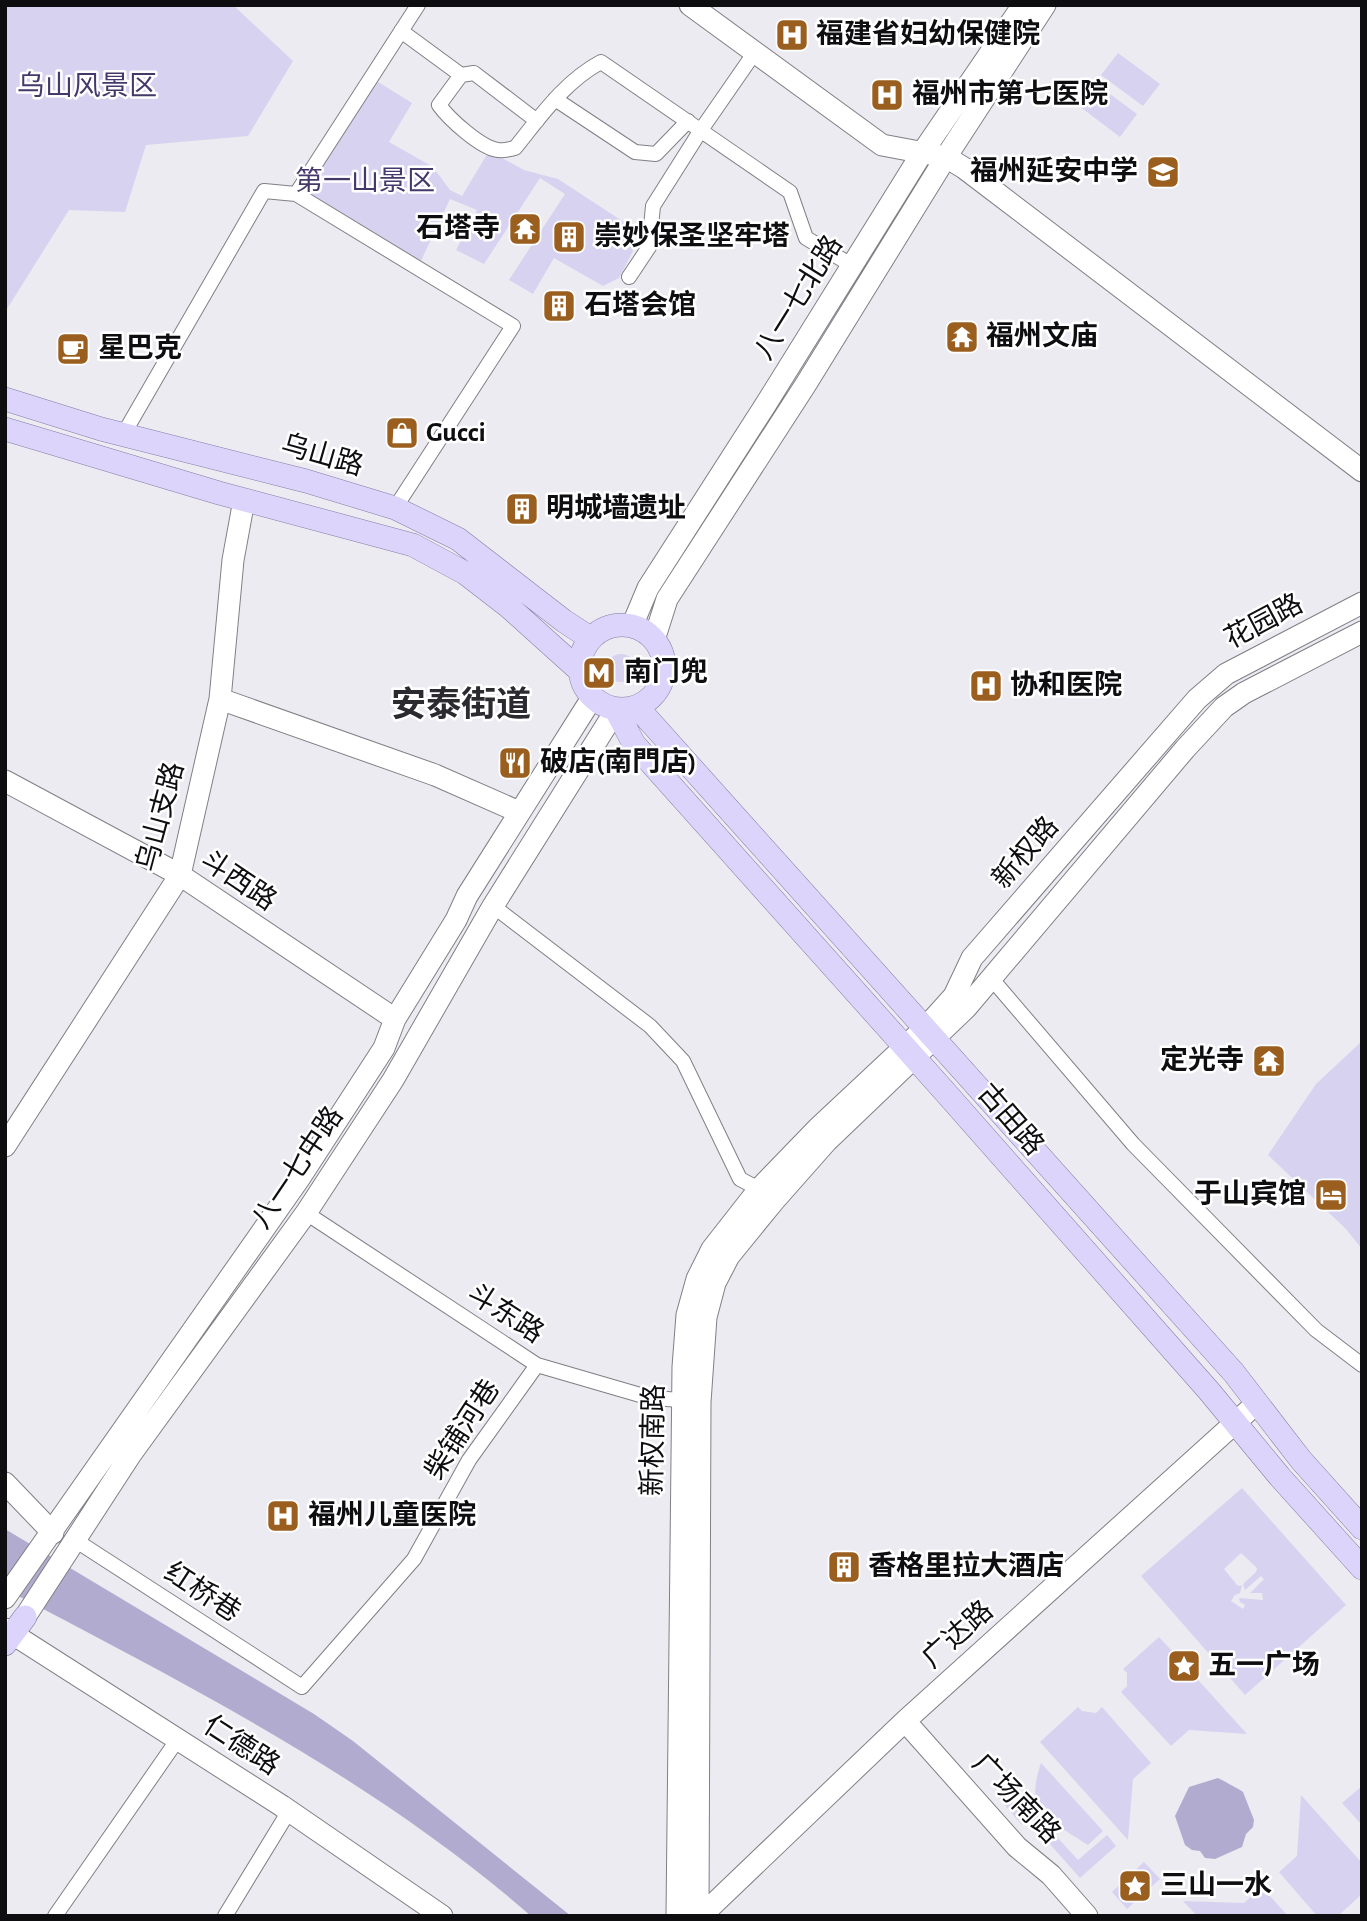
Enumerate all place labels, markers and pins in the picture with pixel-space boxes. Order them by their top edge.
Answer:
hospital icon: 福建省妇幼保健院 [773,16,811,54]
place label: 福建省妇幼保健院 [816,18,1040,49]
hospital icon: 福州市第七医院 [868,76,906,114]
place label: 福州市第七医院 [912,78,1108,109]
school or university icon: 福州延安中学 [1144,153,1182,191]
place label: 福州延安中学 [970,155,1138,186]
temple icon: 石塔寺 [506,210,544,248]
place label: 石塔寺 [416,213,500,243]
building icon: 崇妙保圣坚牢塔 [550,218,588,256]
place label: 崇妙保圣坚牢塔 [594,221,790,251]
building icon: 石塔会馆 [540,287,578,325]
place label: 石塔会馆 [584,289,696,320]
temple icon: 福州文庙 [943,318,981,356]
place label: 福州文庙 [986,320,1098,351]
cafe icon: 星巴克 [54,330,92,368]
place label: 星巴克 [98,333,182,363]
shop icon: Gucci [383,414,421,452]
place label: Gucci [426,419,486,447]
building icon: 明城墙遗址 [503,490,541,528]
place label: 明城墙遗址 [546,493,686,523]
metro station icon: 南门兜 [580,654,618,692]
place label: 南门兜 [624,656,708,687]
hospital icon: 协和医院 [967,667,1005,705]
place label: 协和医院 [1010,669,1122,700]
restaurant icon: 破店(南門店) [496,744,534,782]
place label: 破店(南門店) [540,746,697,777]
temple icon: 定光寺 [1250,1042,1288,1080]
place label: 定光寺 [1160,1044,1244,1075]
hotel icon: 于山宾馆 [1312,1176,1350,1214]
place label: 于山宾馆 [1194,1178,1306,1209]
hospital icon: 福州儿童医院 [264,1497,302,1535]
place label: 福州儿童医院 [308,1499,476,1530]
building icon: 香格里拉大酒店 [825,1548,863,1586]
place label: 香格里拉大酒店 [868,1550,1064,1581]
place icon: 五一广场 [1165,1647,1203,1685]
place label: 五一广场 [1208,1649,1320,1680]
place icon: 三山一水 [1116,1867,1154,1905]
place label: 三山一水 [1160,1870,1272,1900]

